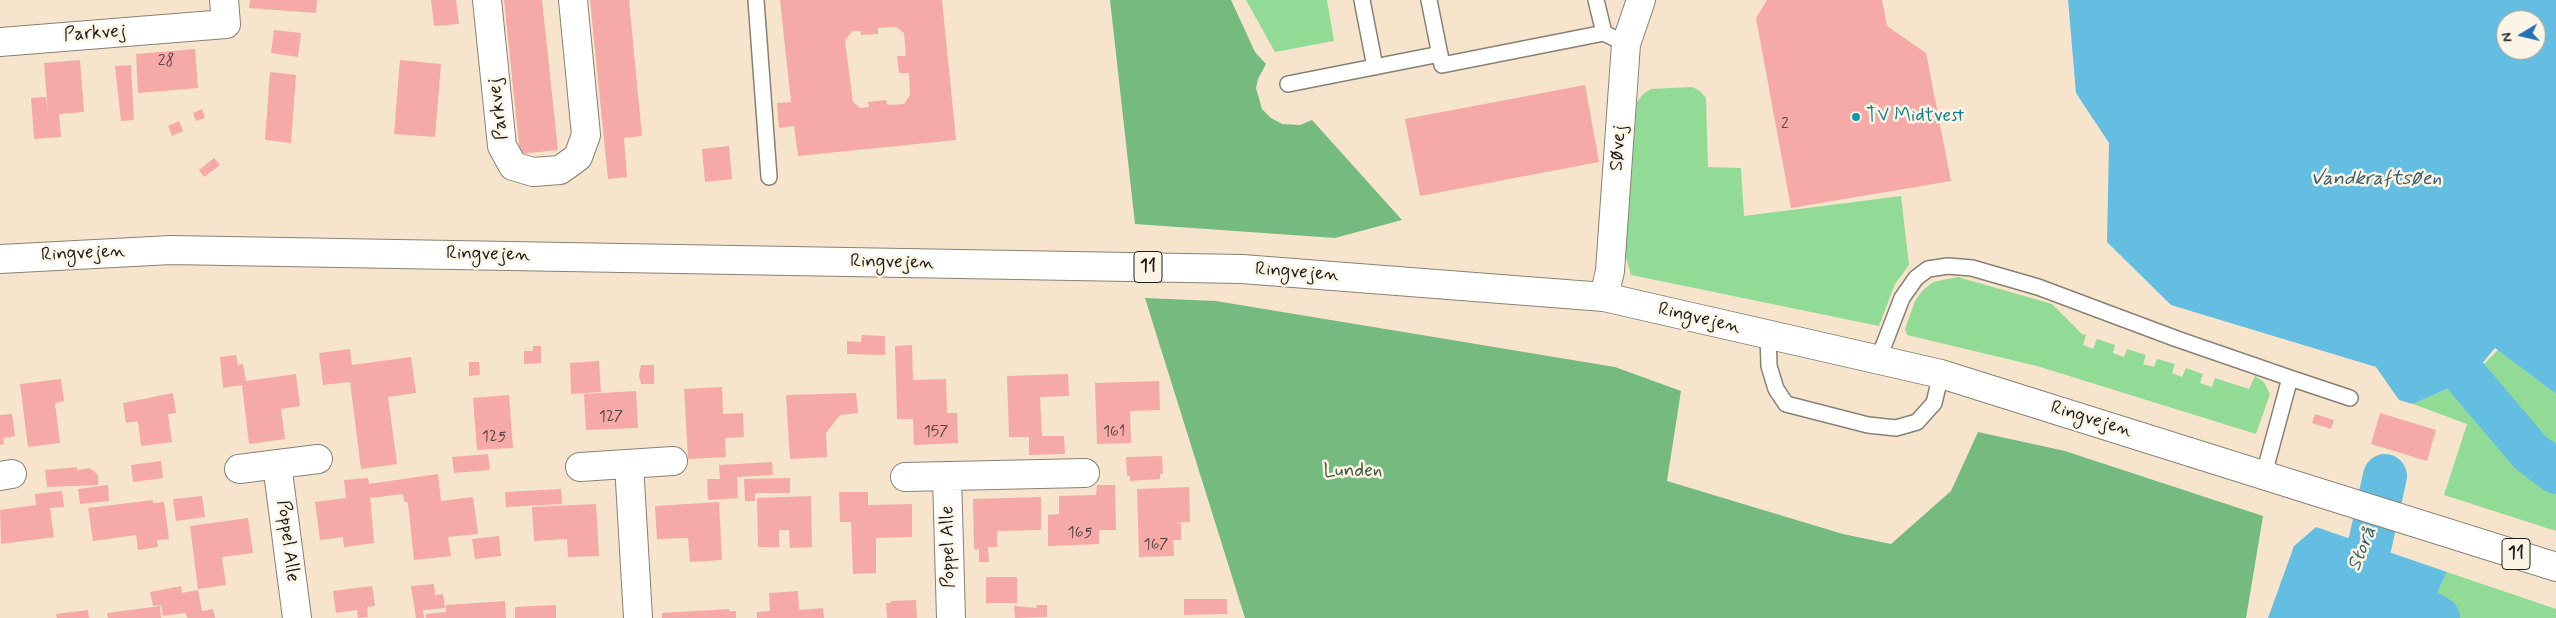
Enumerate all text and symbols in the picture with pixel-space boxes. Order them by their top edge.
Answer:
north arrow [2496,10,2546,60]
street label: Parkvej [63,20,127,48]
text: N [2498,31,2517,43]
house number: 28 [158,52,174,72]
street label: Parkvej [484,77,514,141]
place label: TV Midtvest [1866,106,1964,128]
marker: TV Midtvest [1850,111,1862,123]
house number: 2 [1781,115,1789,135]
street label: Søvej [1606,124,1632,172]
water label: Vandkraftsøen [2310,168,2442,192]
street label: Ringvejen [40,240,126,268]
street label: Ringvejen [446,243,530,267]
street label: Ringvejen [850,251,934,275]
road number: 11 [1134,252,1162,282]
street label: Ringvejen [1254,259,1340,287]
street label: Ringvejen [1656,298,1742,340]
street label: Ringvejen [2048,397,2134,443]
house number: 127 [599,408,623,428]
house number: 157 [924,423,948,443]
house number: 161 [1103,423,1125,443]
house number: 125 [482,428,506,448]
park label: Lunden [1324,461,1382,483]
street label: Poppel Alle [271,499,303,583]
street label: Poppel Alle [937,506,961,588]
water label: Storå [2343,523,2383,575]
house number: 165 [1068,524,1092,544]
house number: 167 [1144,536,1168,556]
road number: 11 [2502,538,2530,570]

